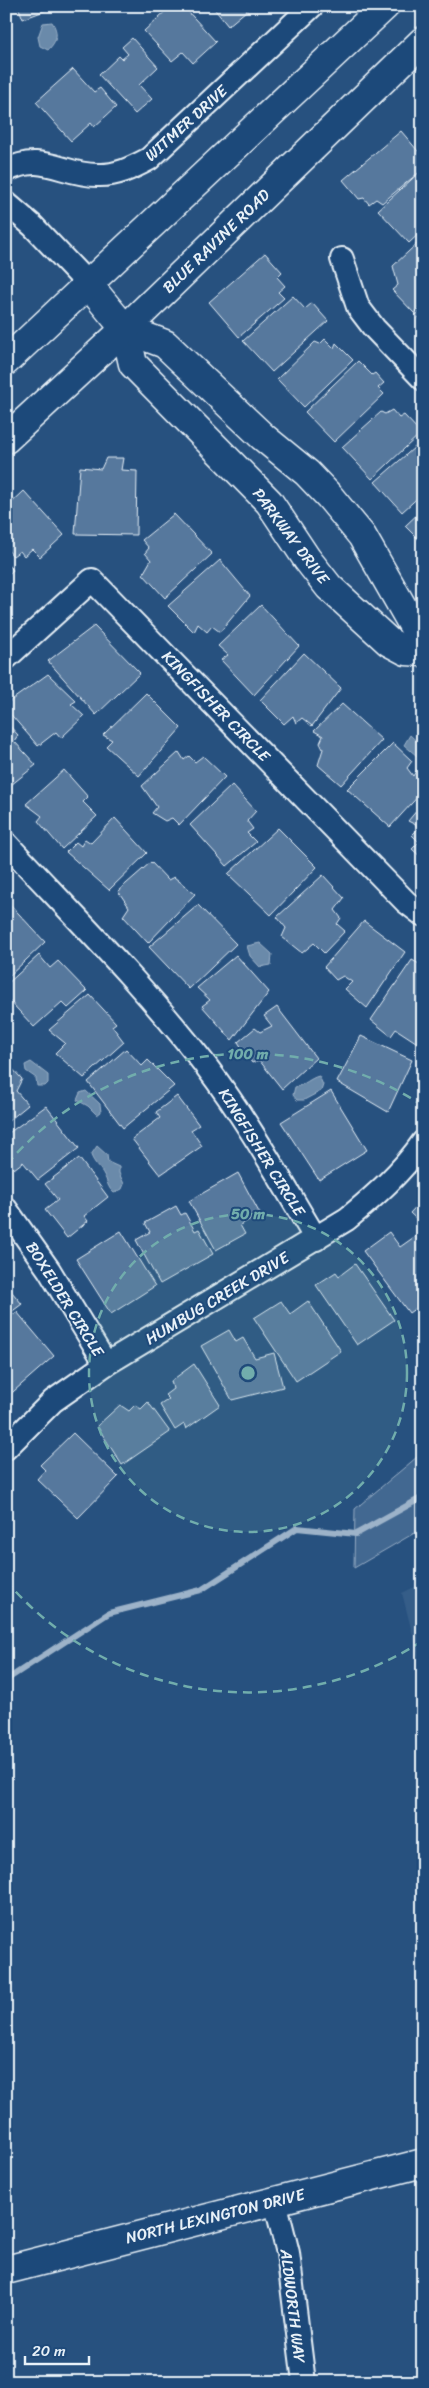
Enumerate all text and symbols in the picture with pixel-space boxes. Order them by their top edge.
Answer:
street label: WITMER DRIVE [138,77,235,169]
street label: BLUE RAVINE ROAD [155,181,277,300]
street label: PARKWAY DRIVE [245,481,338,592]
street label: KINGFISHER CIRCLE [154,643,278,770]
text: 100 m [228,1041,269,1067]
street label: KINGFISHER CIRCLE [211,1082,314,1223]
text: 50 m [231,1201,266,1227]
street label: BOXELDER CIRCLE [18,1236,113,1363]
street label: HUMBUG CREEK DRIVE [139,1243,296,1353]
centre of rings [239,1364,257,1382]
street label: NORTH LEXINGTON DRIVE [123,2179,309,2252]
street label: ALDWORTH WAY [272,2246,315,2366]
scale bar [25,2333,89,2365]
text: 20 m [32,2338,66,2364]

